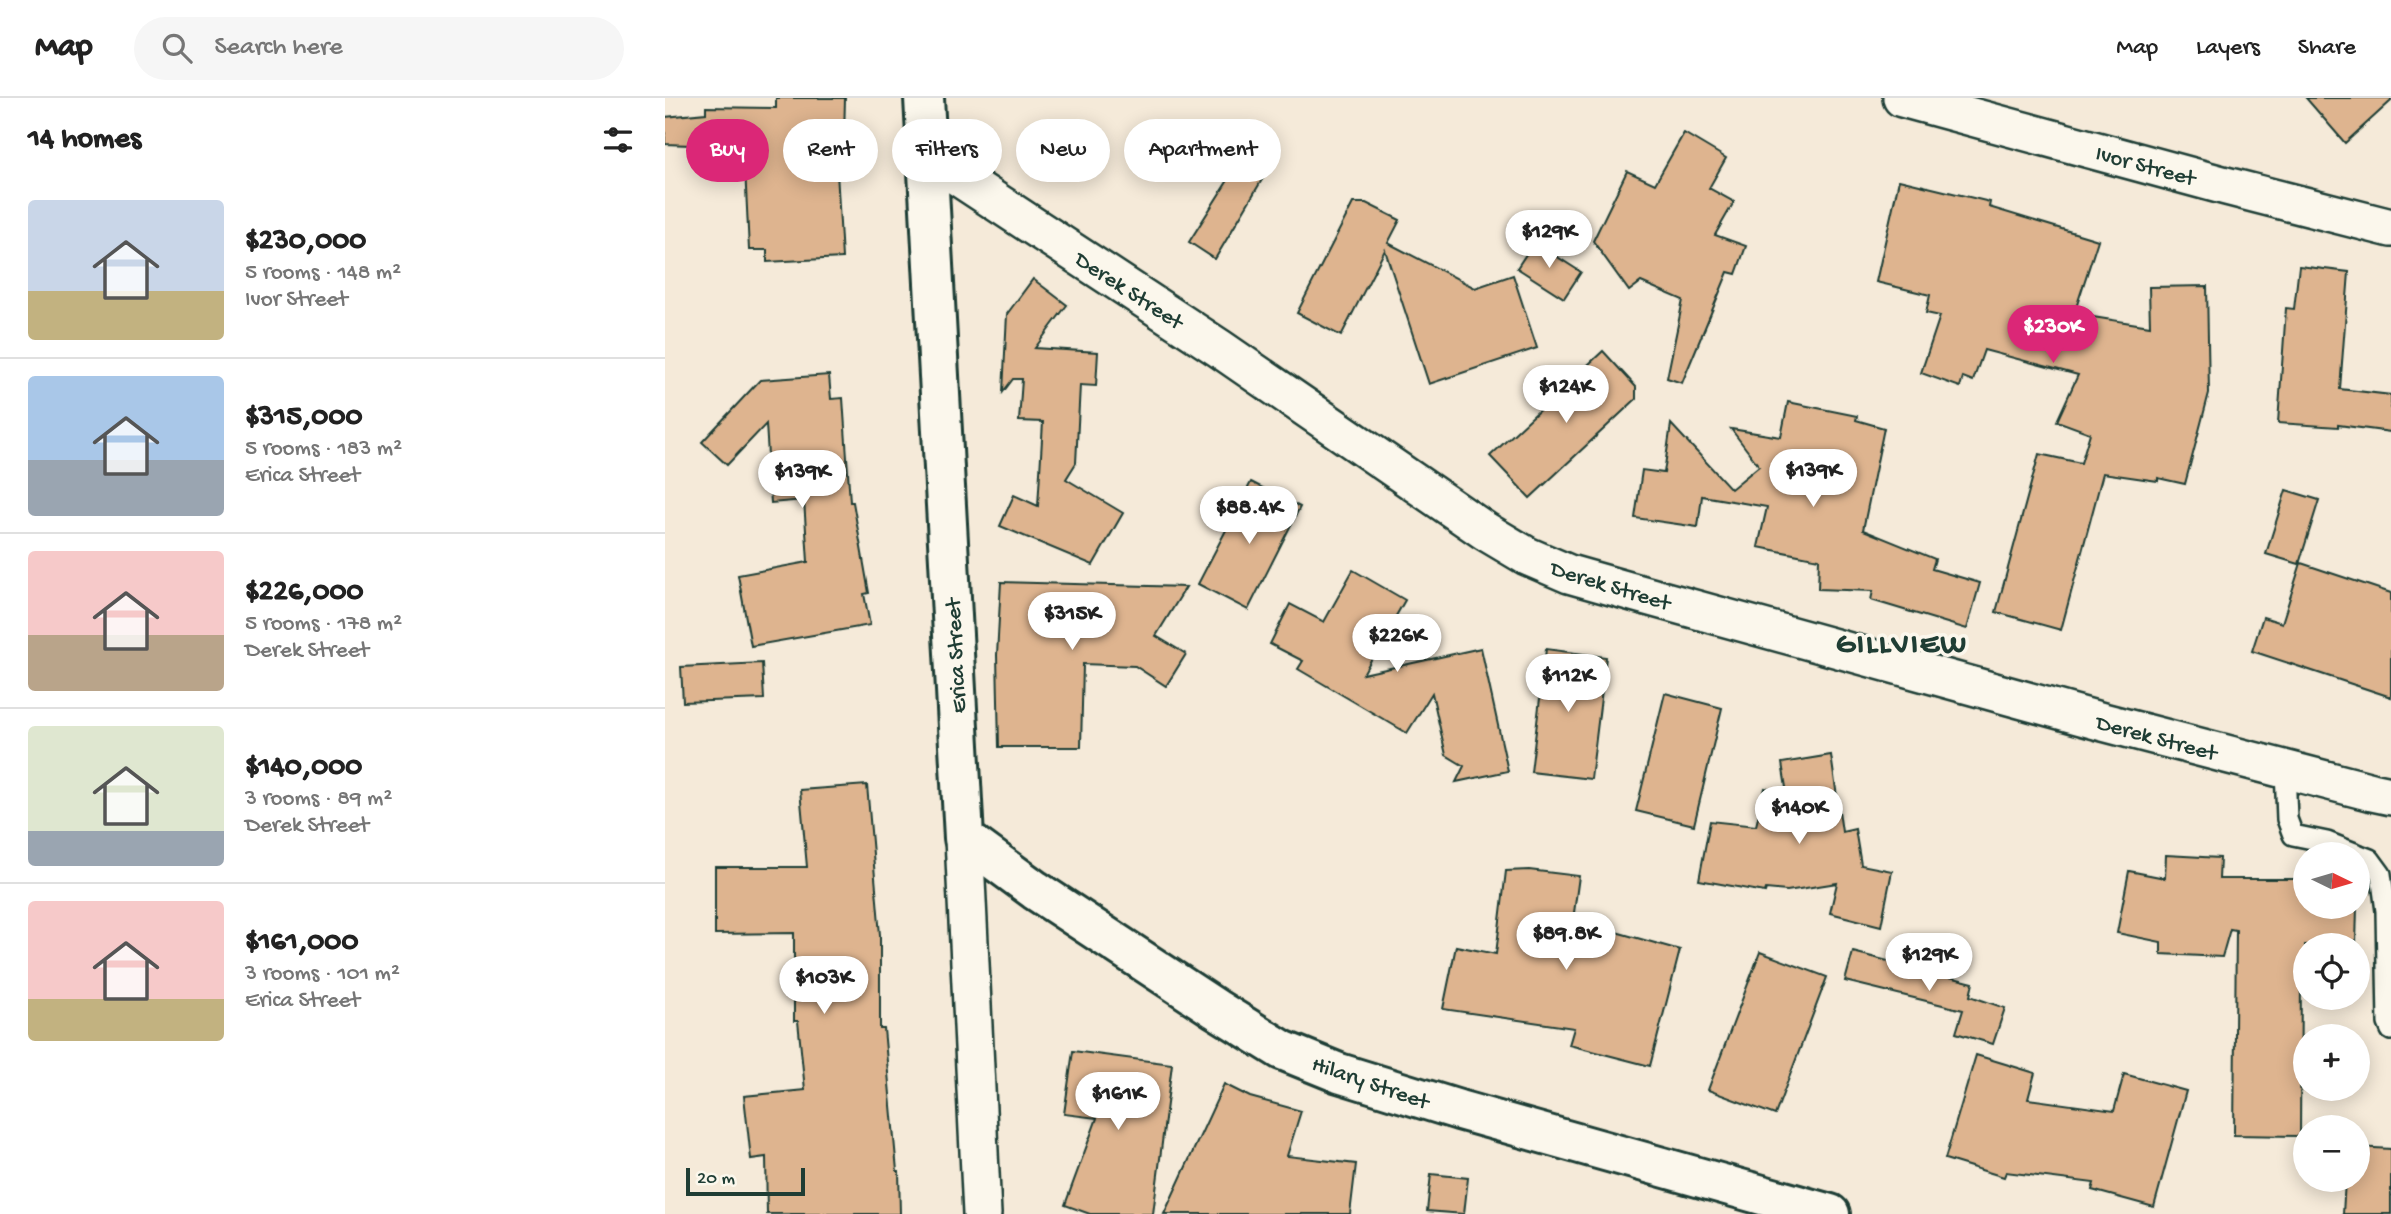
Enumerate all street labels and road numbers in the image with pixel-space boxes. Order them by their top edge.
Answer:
street label: Ivor Street [2092,141,2200,194]
street label: Derek Street [1067,246,1189,338]
street label: Derek Street [1545,556,1675,619]
street label: Erica Street [941,596,974,714]
street label: Derek Street [2091,710,2221,769]
street label: Hilary Street [1308,1052,1434,1117]

